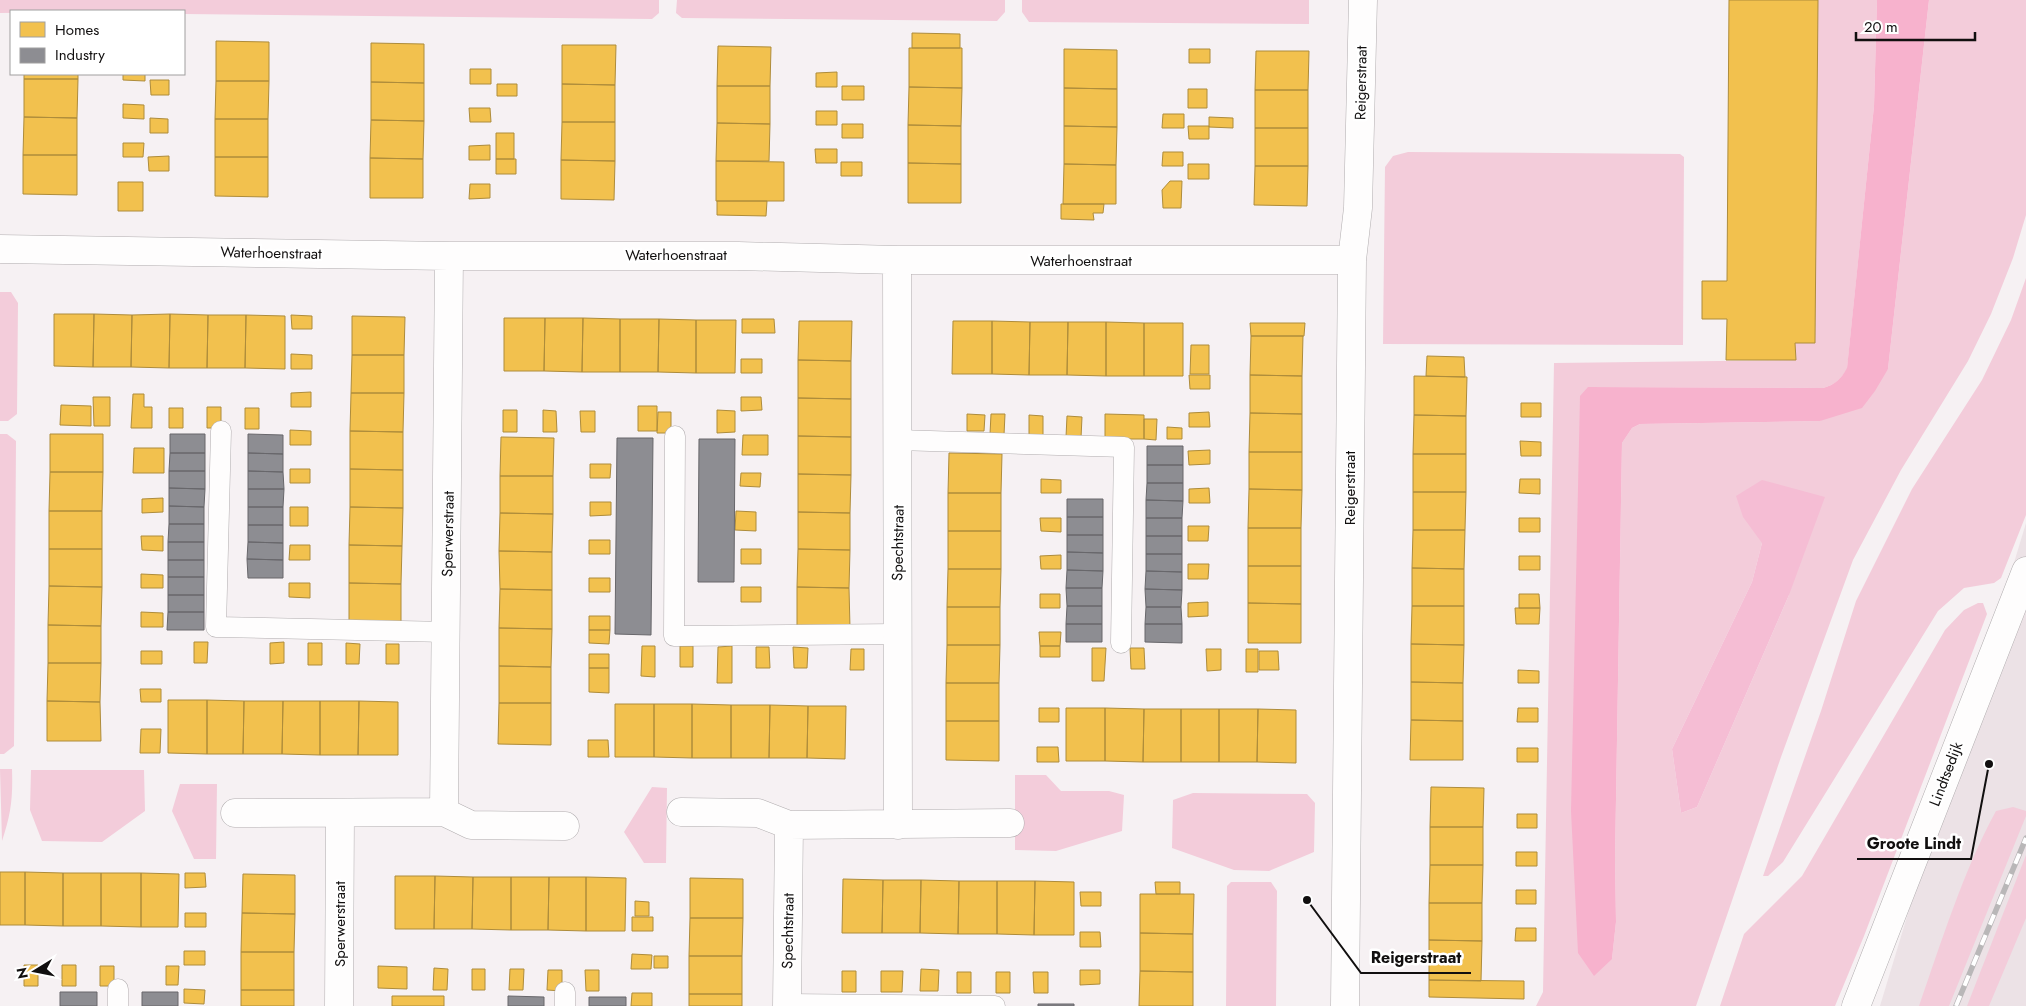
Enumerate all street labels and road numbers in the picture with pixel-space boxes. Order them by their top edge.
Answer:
street label: Reigerstraat [1349,45,1373,120]
street label: Waterhoenstraat [220,241,322,265]
street label: Waterhoenstraat [625,244,727,266]
street label: Waterhoenstraat [1030,250,1132,272]
street label: Reigerstraat [1339,450,1361,525]
street label: Sperwerstraat [436,491,460,577]
street label: Spechtstraat [886,504,910,581]
street label: Lindtsedijk [1924,738,1968,809]
street label: Sperwerstraat [329,881,351,967]
street label: Spechtstraat [776,892,800,969]

